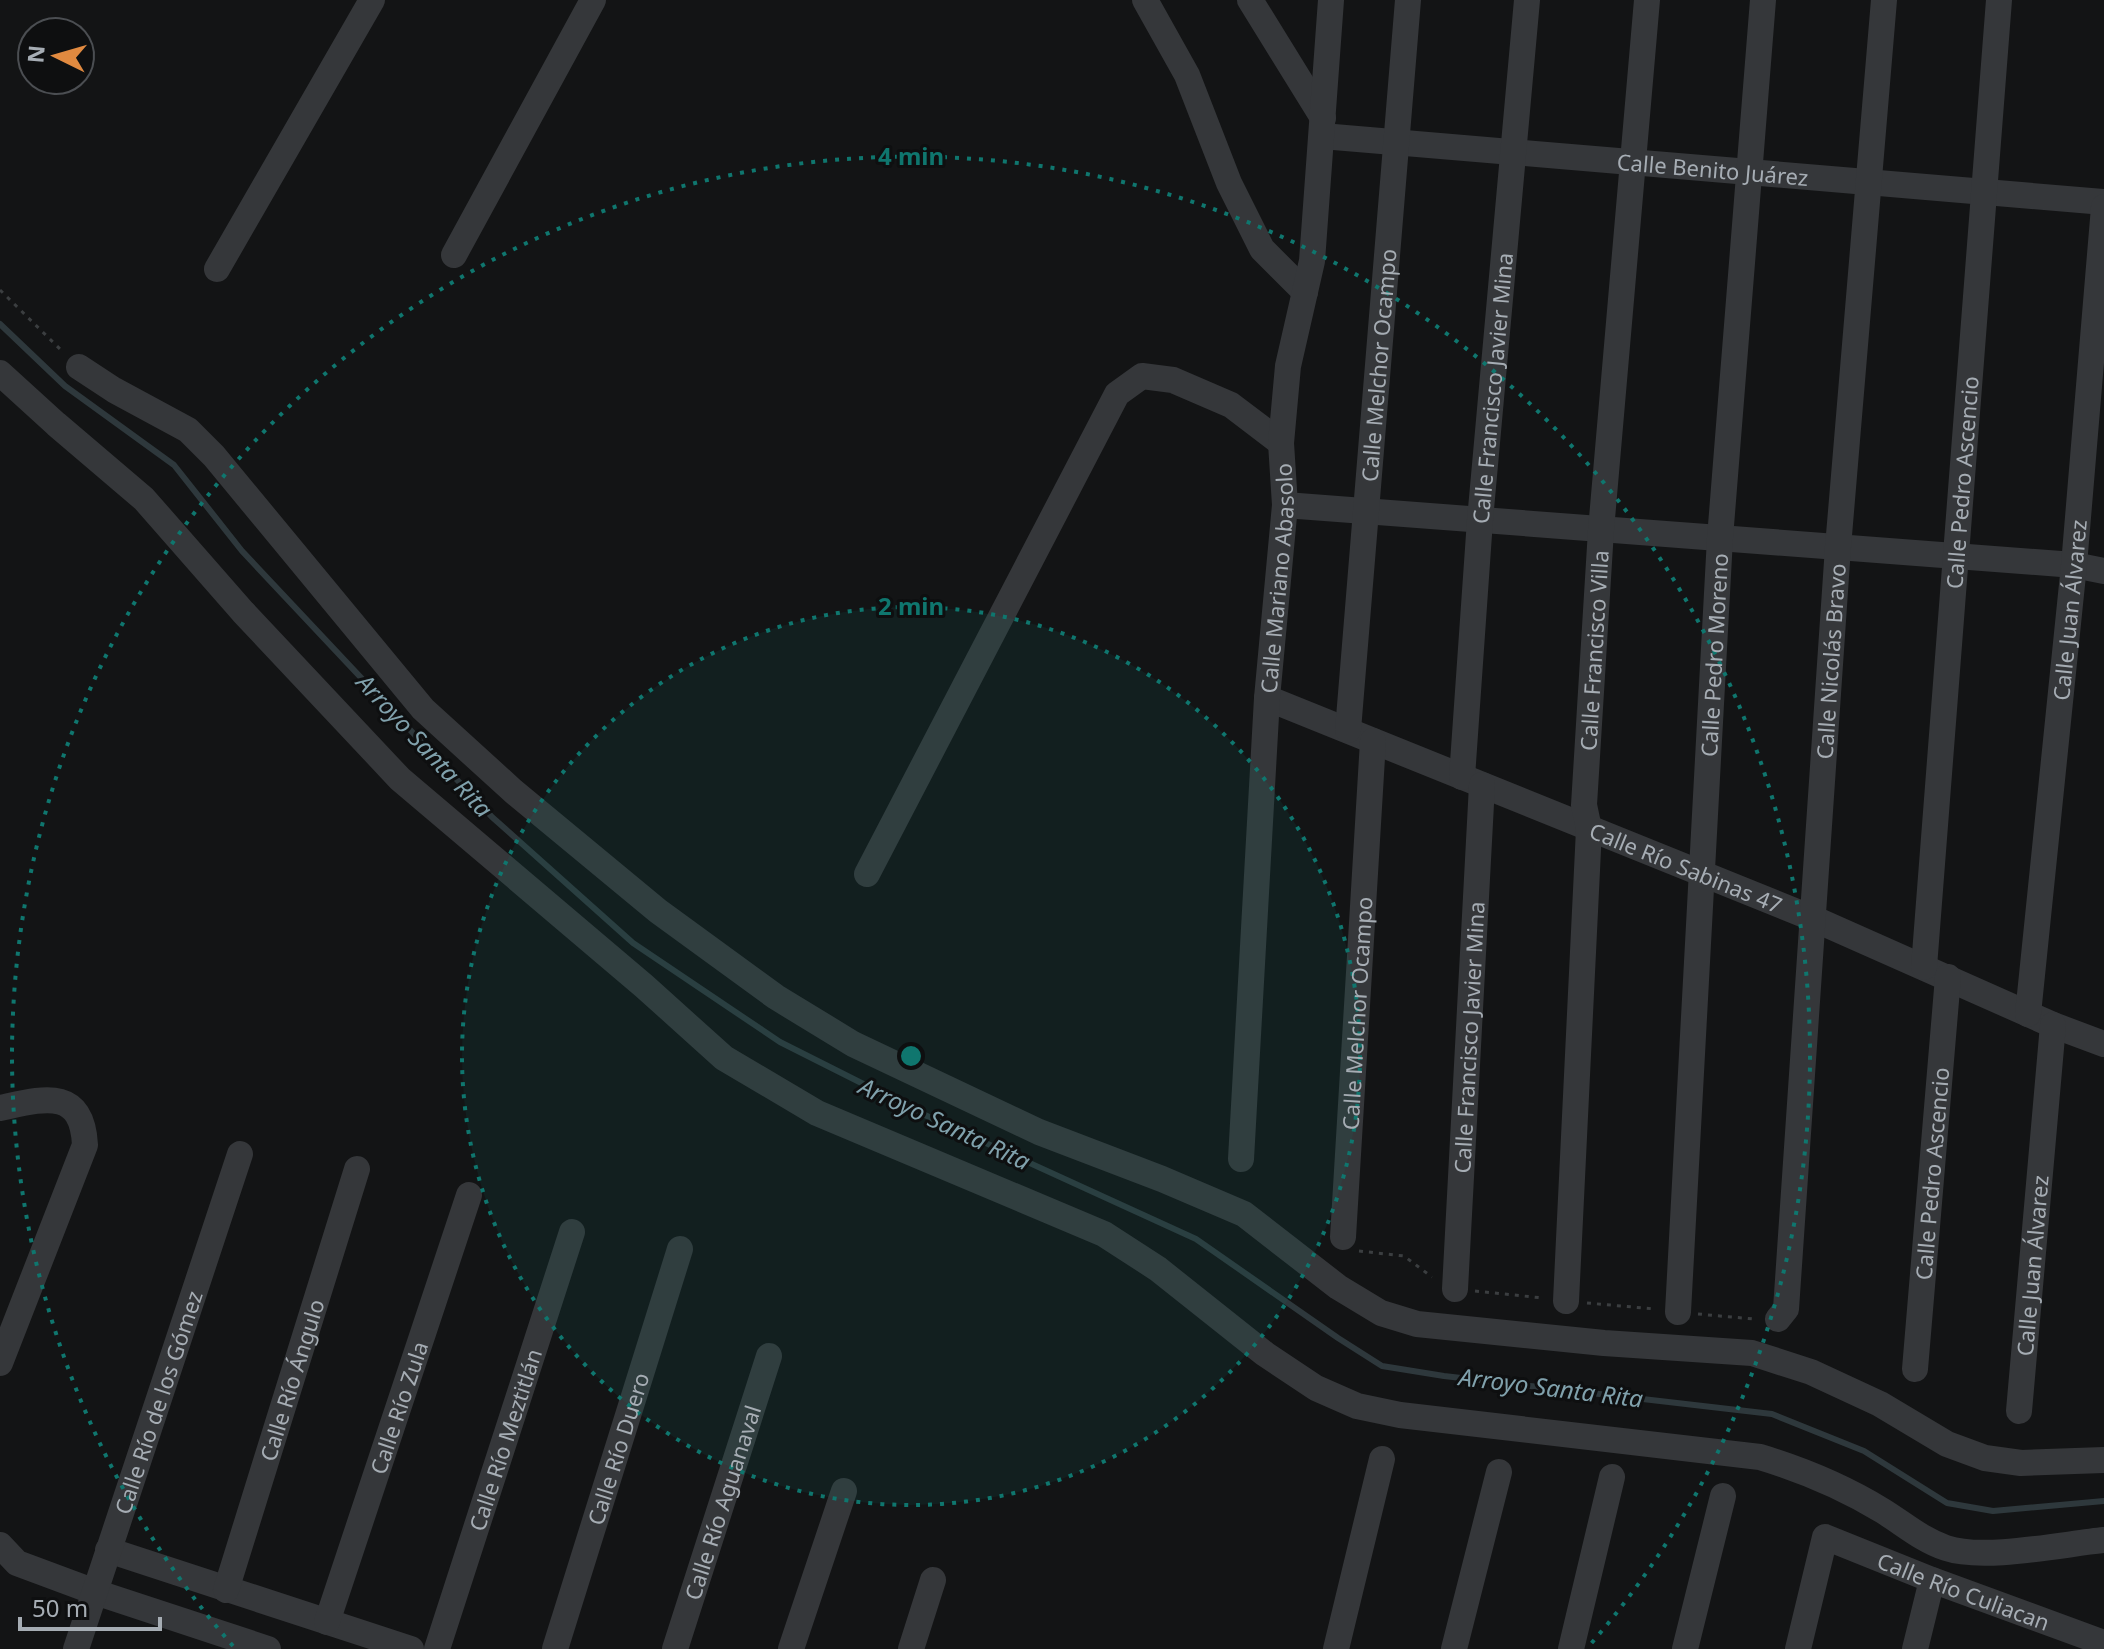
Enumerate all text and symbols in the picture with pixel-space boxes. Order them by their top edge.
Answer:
north arrow [16,16,96,96]
text: N [19,44,51,64]
text: 4 min [878,139,944,172]
street label: Calle Benito Juárez [1616,146,1810,192]
street label: Calle Melchor Ocampo [1353,248,1403,483]
street label: Calle Francisco Javier Mina [1465,251,1519,525]
street label: Calle Pedro Ascencio [1938,375,1985,590]
street label: Calle Mariano Abasolo [1253,462,1300,694]
street label: Calle Juan Álvarez [2045,518,2093,702]
street label: Calle Francisco Villa [1572,549,1615,752]
street label: Calle Pedro Moreno [1693,552,1734,758]
street label: Calle Nicolás Bravo [1809,562,1852,760]
text: 2 min [878,589,944,622]
water label: Arroyo Santa Rita [348,665,500,824]
street label: Calle Río Sabinas 47 [1585,815,1787,920]
street label: Calle Melchor Ocampo [1334,896,1379,1131]
street label: Calle Francisco Javier Mina [1446,901,1491,1174]
centre of rings [897,1042,925,1070]
street label: Calle Pedro Ascencio [1908,1066,1955,1281]
water label: Arroyo Santa Rita [852,1068,1036,1177]
street label: Calle Juan Álvarez [2009,1174,2055,1357]
street label: Calle Río de los Gómez [107,1287,209,1518]
street label: Calle Río Ángulo [252,1295,331,1465]
street label: Calle Río Zula [362,1337,434,1478]
street label: Calle Río Meztitlán [461,1345,548,1535]
water label: Arroyo Santa Rita [1455,1359,1645,1415]
street label: Calle Río Duero [580,1369,656,1529]
street label: Calle Río Aguanaval [677,1401,767,1604]
street label: Calle Río Culiacan [1873,1545,2054,1637]
scale bar [20,1581,160,1631]
text: 50 m [32,1591,88,1624]

